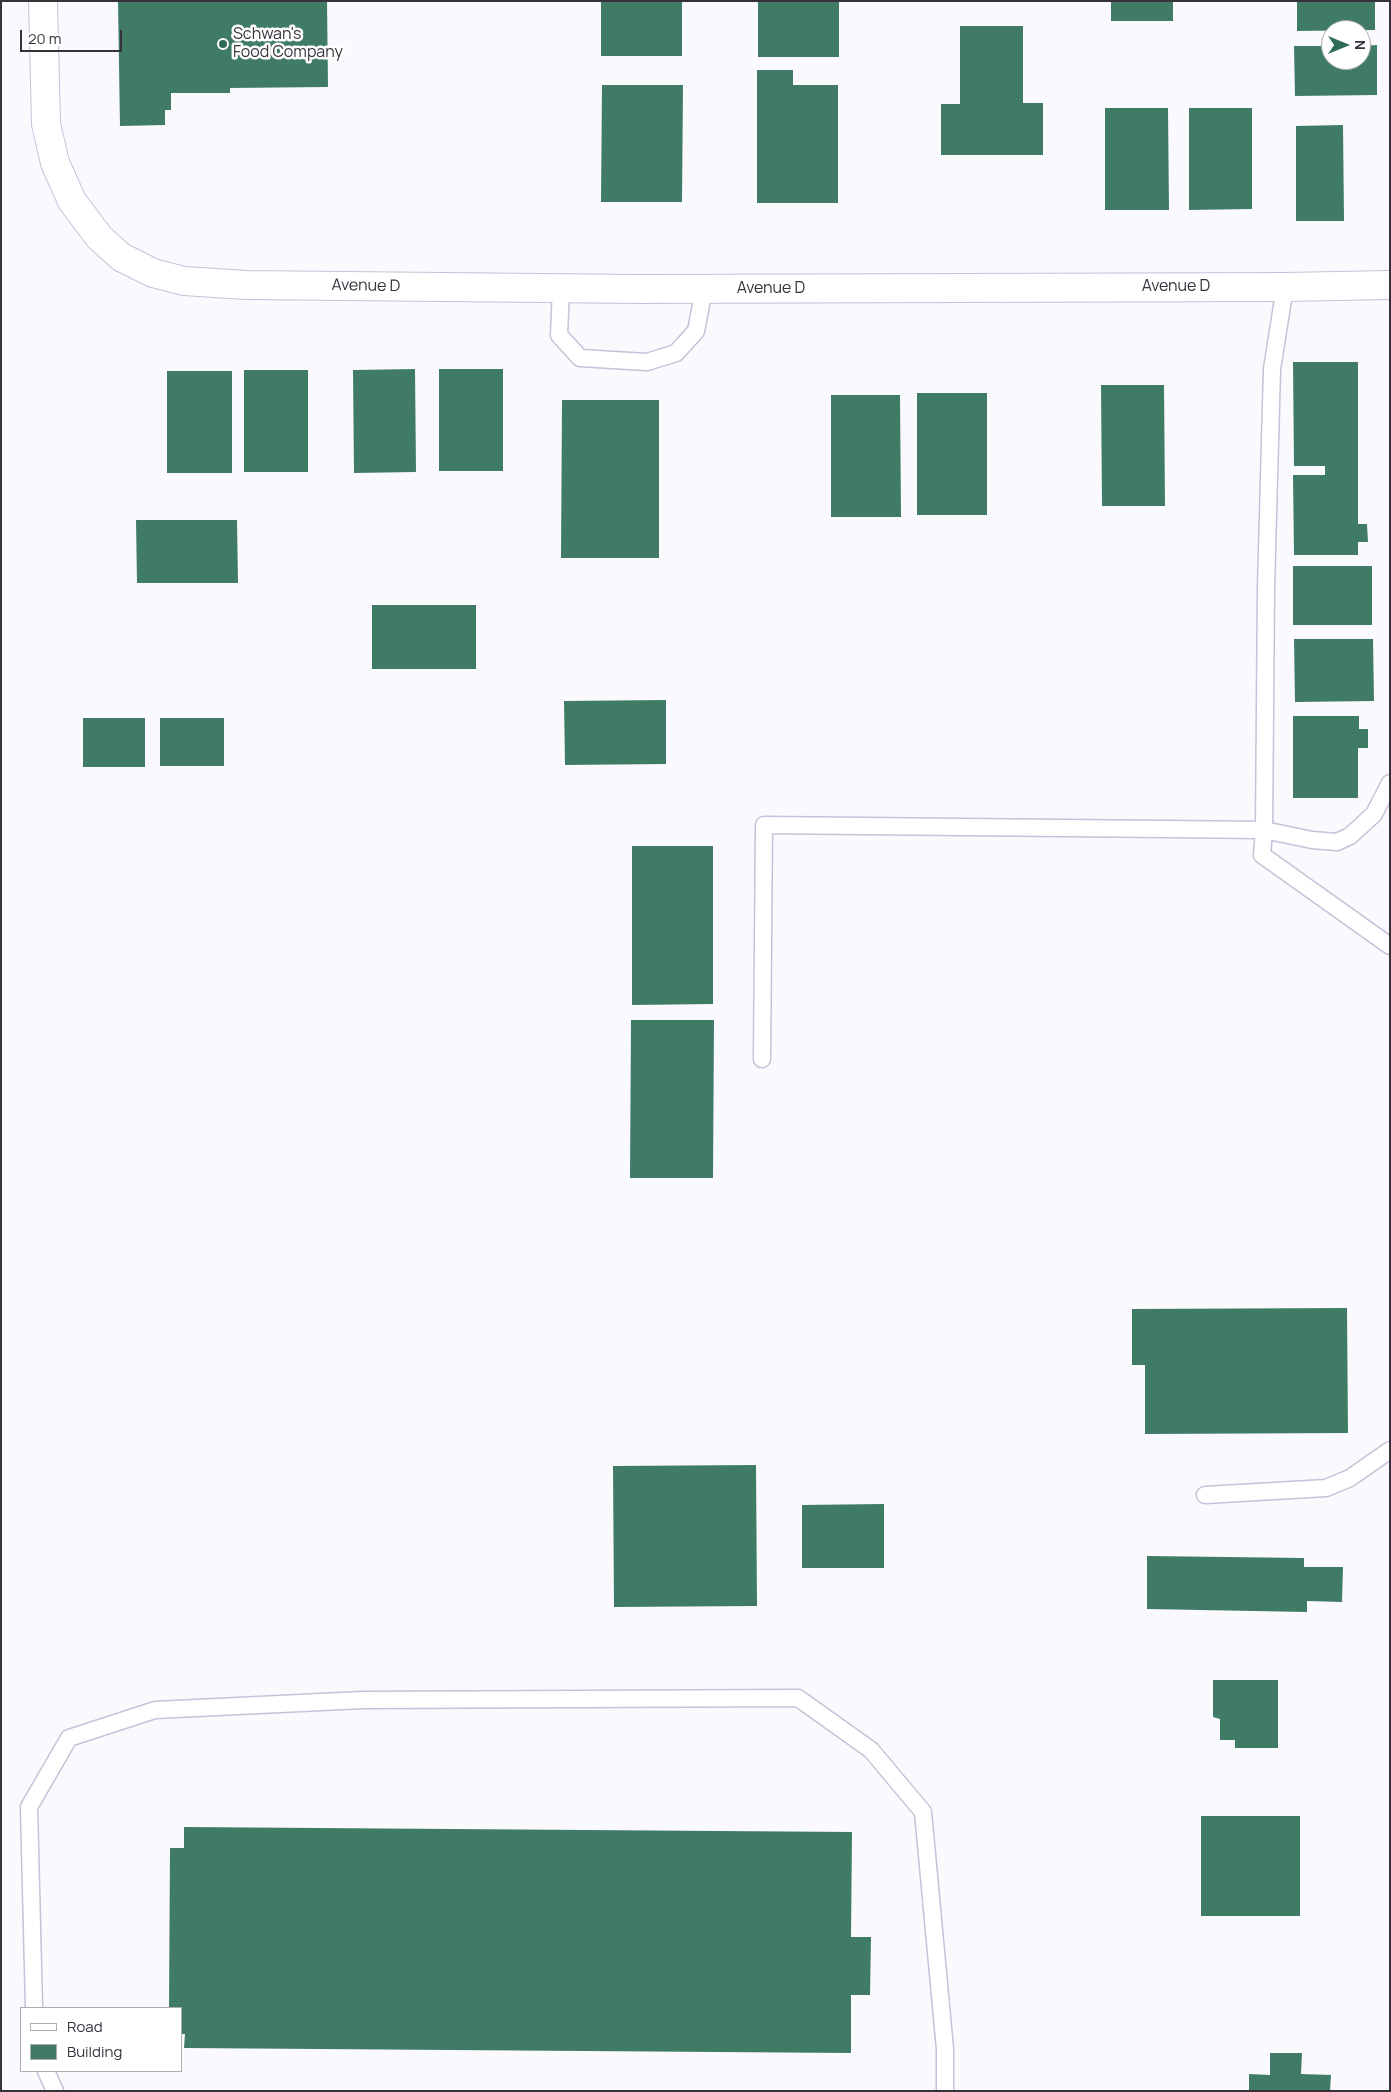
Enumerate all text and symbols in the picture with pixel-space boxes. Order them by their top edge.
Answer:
scale bar [22,20,125,52]
north arrow [1321,20,1371,70]
place label: Schwan's Food Company [233,25,343,63]
text: 20 m [28,28,61,49]
marker: Schwan's Food Company [217,38,229,50]
text: N [1351,40,1370,50]
street label: Avenue D [331,276,401,296]
street label: Avenue D [1142,277,1210,297]
street label: Avenue D [737,279,805,299]
legend [20,2007,182,2072]
text: Road [67,2016,103,2037]
text: Building [67,2041,122,2062]

